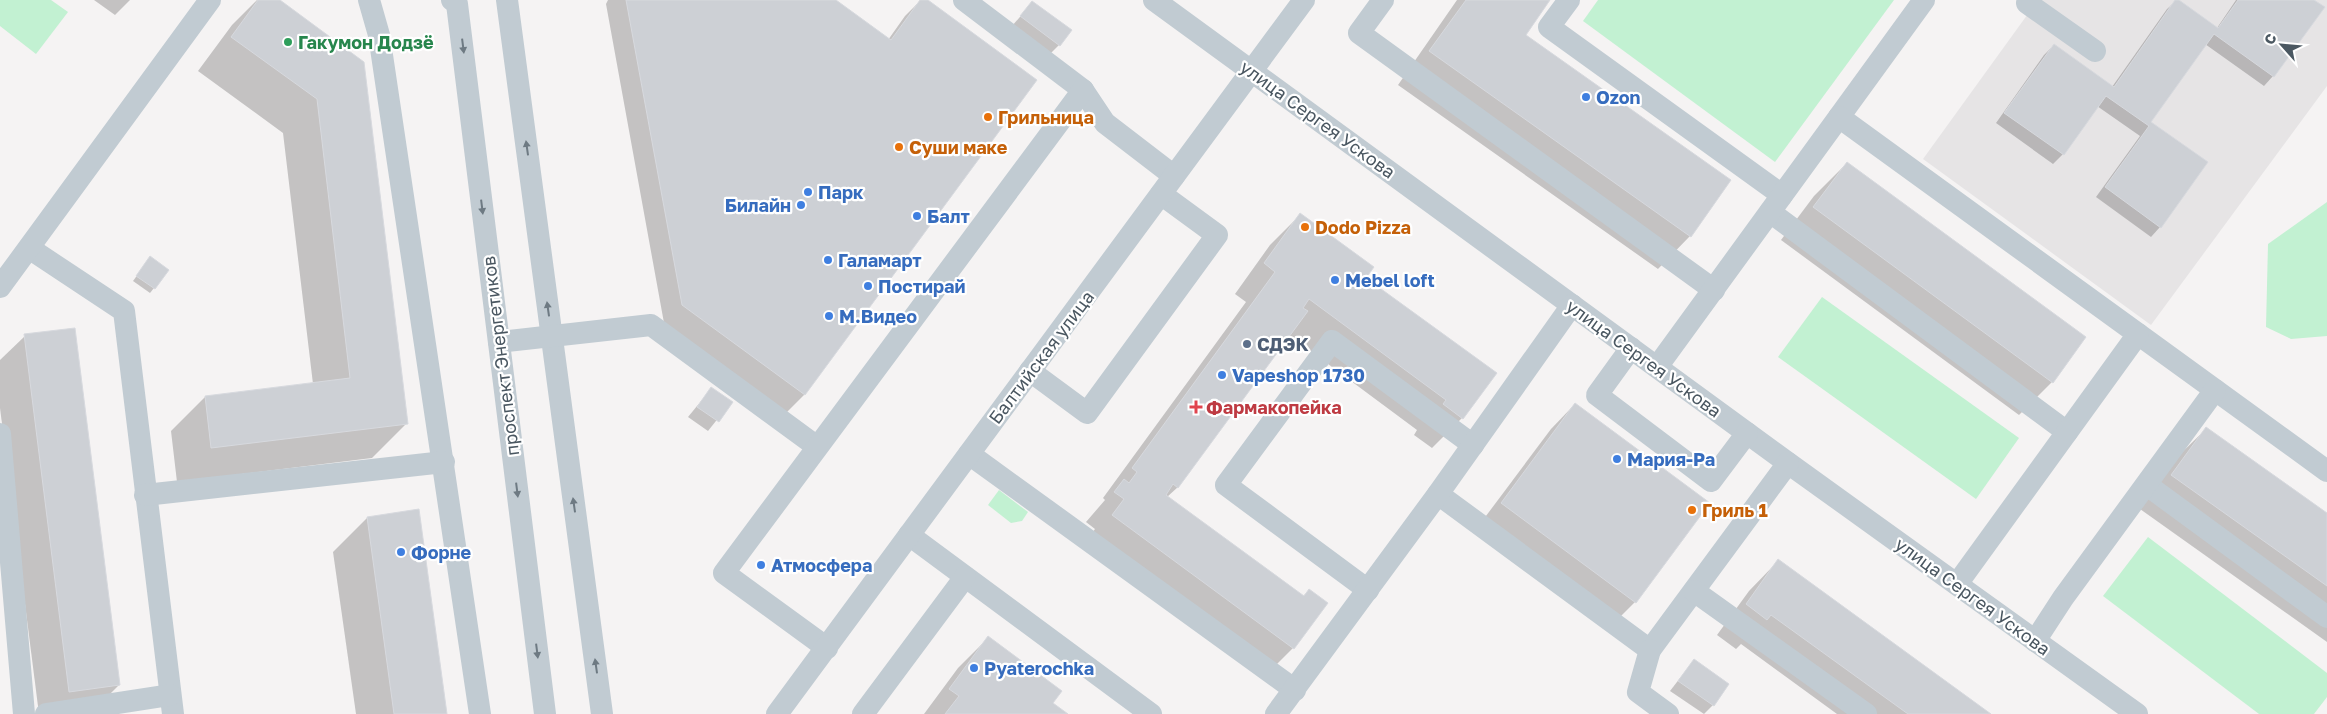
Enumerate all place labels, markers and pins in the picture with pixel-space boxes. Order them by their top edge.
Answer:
place label: Гакумон Додзё [298,31,434,53]
marker: Гакумон Додзё [282,36,294,48]
place label: Ozon [1596,86,1641,108]
marker: Ozon [1580,91,1592,103]
place label: Грильница [998,106,1094,128]
marker: Грильница [982,111,994,123]
place label: Суши маке [909,136,1008,158]
marker: Суши маке [893,141,905,153]
place label: Парк [818,181,864,203]
marker: Парк [802,186,814,198]
place label: Билайн [725,194,791,216]
marker: Билайн [795,199,807,211]
place label: Балт [927,205,970,227]
marker: Балт [911,210,923,222]
place label: Dodo Pizza [1315,216,1411,238]
marker: Dodo Pizza [1299,221,1311,233]
place label: Галамарт [838,249,922,271]
marker: Галамарт [822,254,834,266]
place label: Mebel loft [1345,269,1435,291]
marker: Mebel loft [1329,274,1341,286]
place label: Постирай [878,275,965,297]
marker: Постирай [862,280,874,292]
place label: М.Видео [839,305,917,327]
marker: М.Видео [823,310,835,322]
place label: СДЭК [1257,333,1309,355]
marker: СДЭК [1241,338,1253,350]
place label: Vapeshop 1730 [1232,364,1365,386]
marker: Vapeshop 1730 [1216,369,1228,381]
place label: Фармакопейка [1206,396,1342,418]
marker: Фармакопейка [1190,401,1202,413]
place label: Мария-Ра [1627,448,1715,470]
marker: Мария-Ра [1611,453,1623,465]
place label: Гриль 1 [1702,499,1768,521]
marker: Гриль 1 [1686,504,1698,516]
place label: Форне [411,541,472,563]
marker: Форне [395,546,407,558]
place label: Атмосфера [771,554,872,576]
marker: Атмосфера [755,559,767,571]
place label: Pyaterochka [984,657,1094,679]
marker: Pyaterochka [968,662,980,674]

